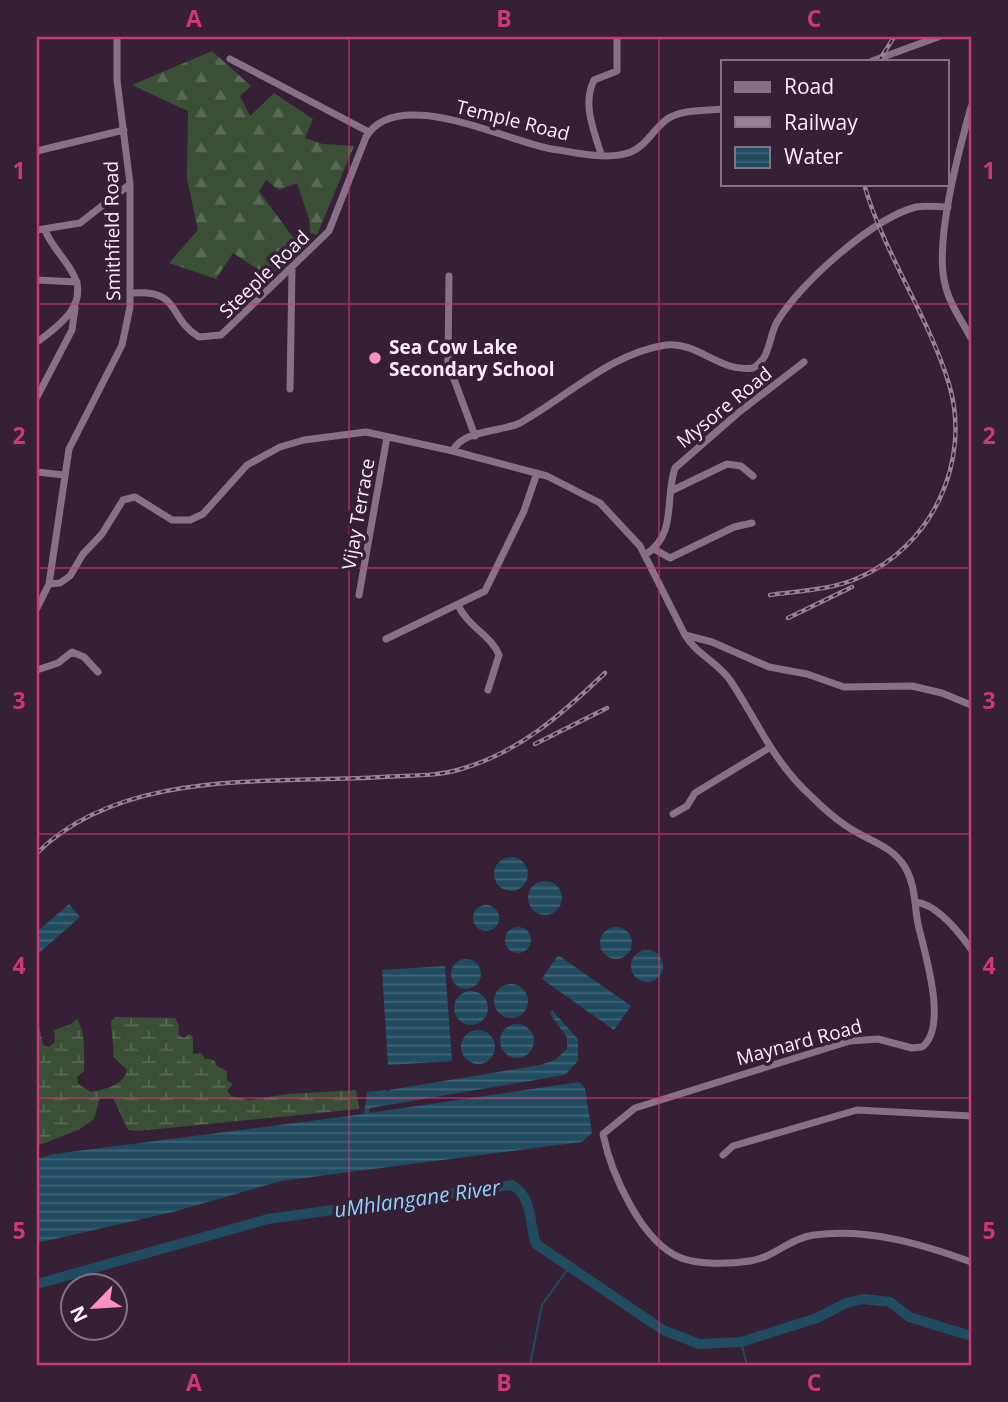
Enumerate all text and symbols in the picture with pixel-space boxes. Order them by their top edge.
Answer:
text: A [186,2,202,34]
text: B [496,2,512,34]
text: C [807,2,821,34]
legend [721,60,948,186]
text: Road [784,72,834,100]
street label: Temple Road [454,93,572,147]
text: Railway [784,108,858,136]
text: Water [784,142,843,170]
text: 1 [12,154,26,186]
text: 1 [982,154,996,186]
street label: Smithfield Road [98,161,126,301]
street label: Steeple Road [213,224,315,324]
place label: Sea Cow Lake Secondary School [389,334,555,382]
marker: Sea Cow Lake Secondary School [367,350,383,366]
street label: Mysore Road [671,360,777,454]
text: 2 [12,419,26,451]
text: 2 [982,419,996,451]
street label: Vijay Terrace [335,456,381,572]
text: 3 [12,684,26,716]
text: 3 [982,684,996,716]
text: 4 [12,949,26,981]
text: 4 [982,949,996,981]
street label: Maynard Road [733,1013,865,1071]
water label: uMhlangane River [332,1172,503,1224]
text: 5 [12,1214,26,1246]
text: 5 [982,1214,996,1246]
north arrow [60,1272,130,1342]
text: N [64,1302,94,1327]
text: A [186,1366,202,1398]
text: B [496,1366,512,1398]
text: C [807,1366,821,1398]

